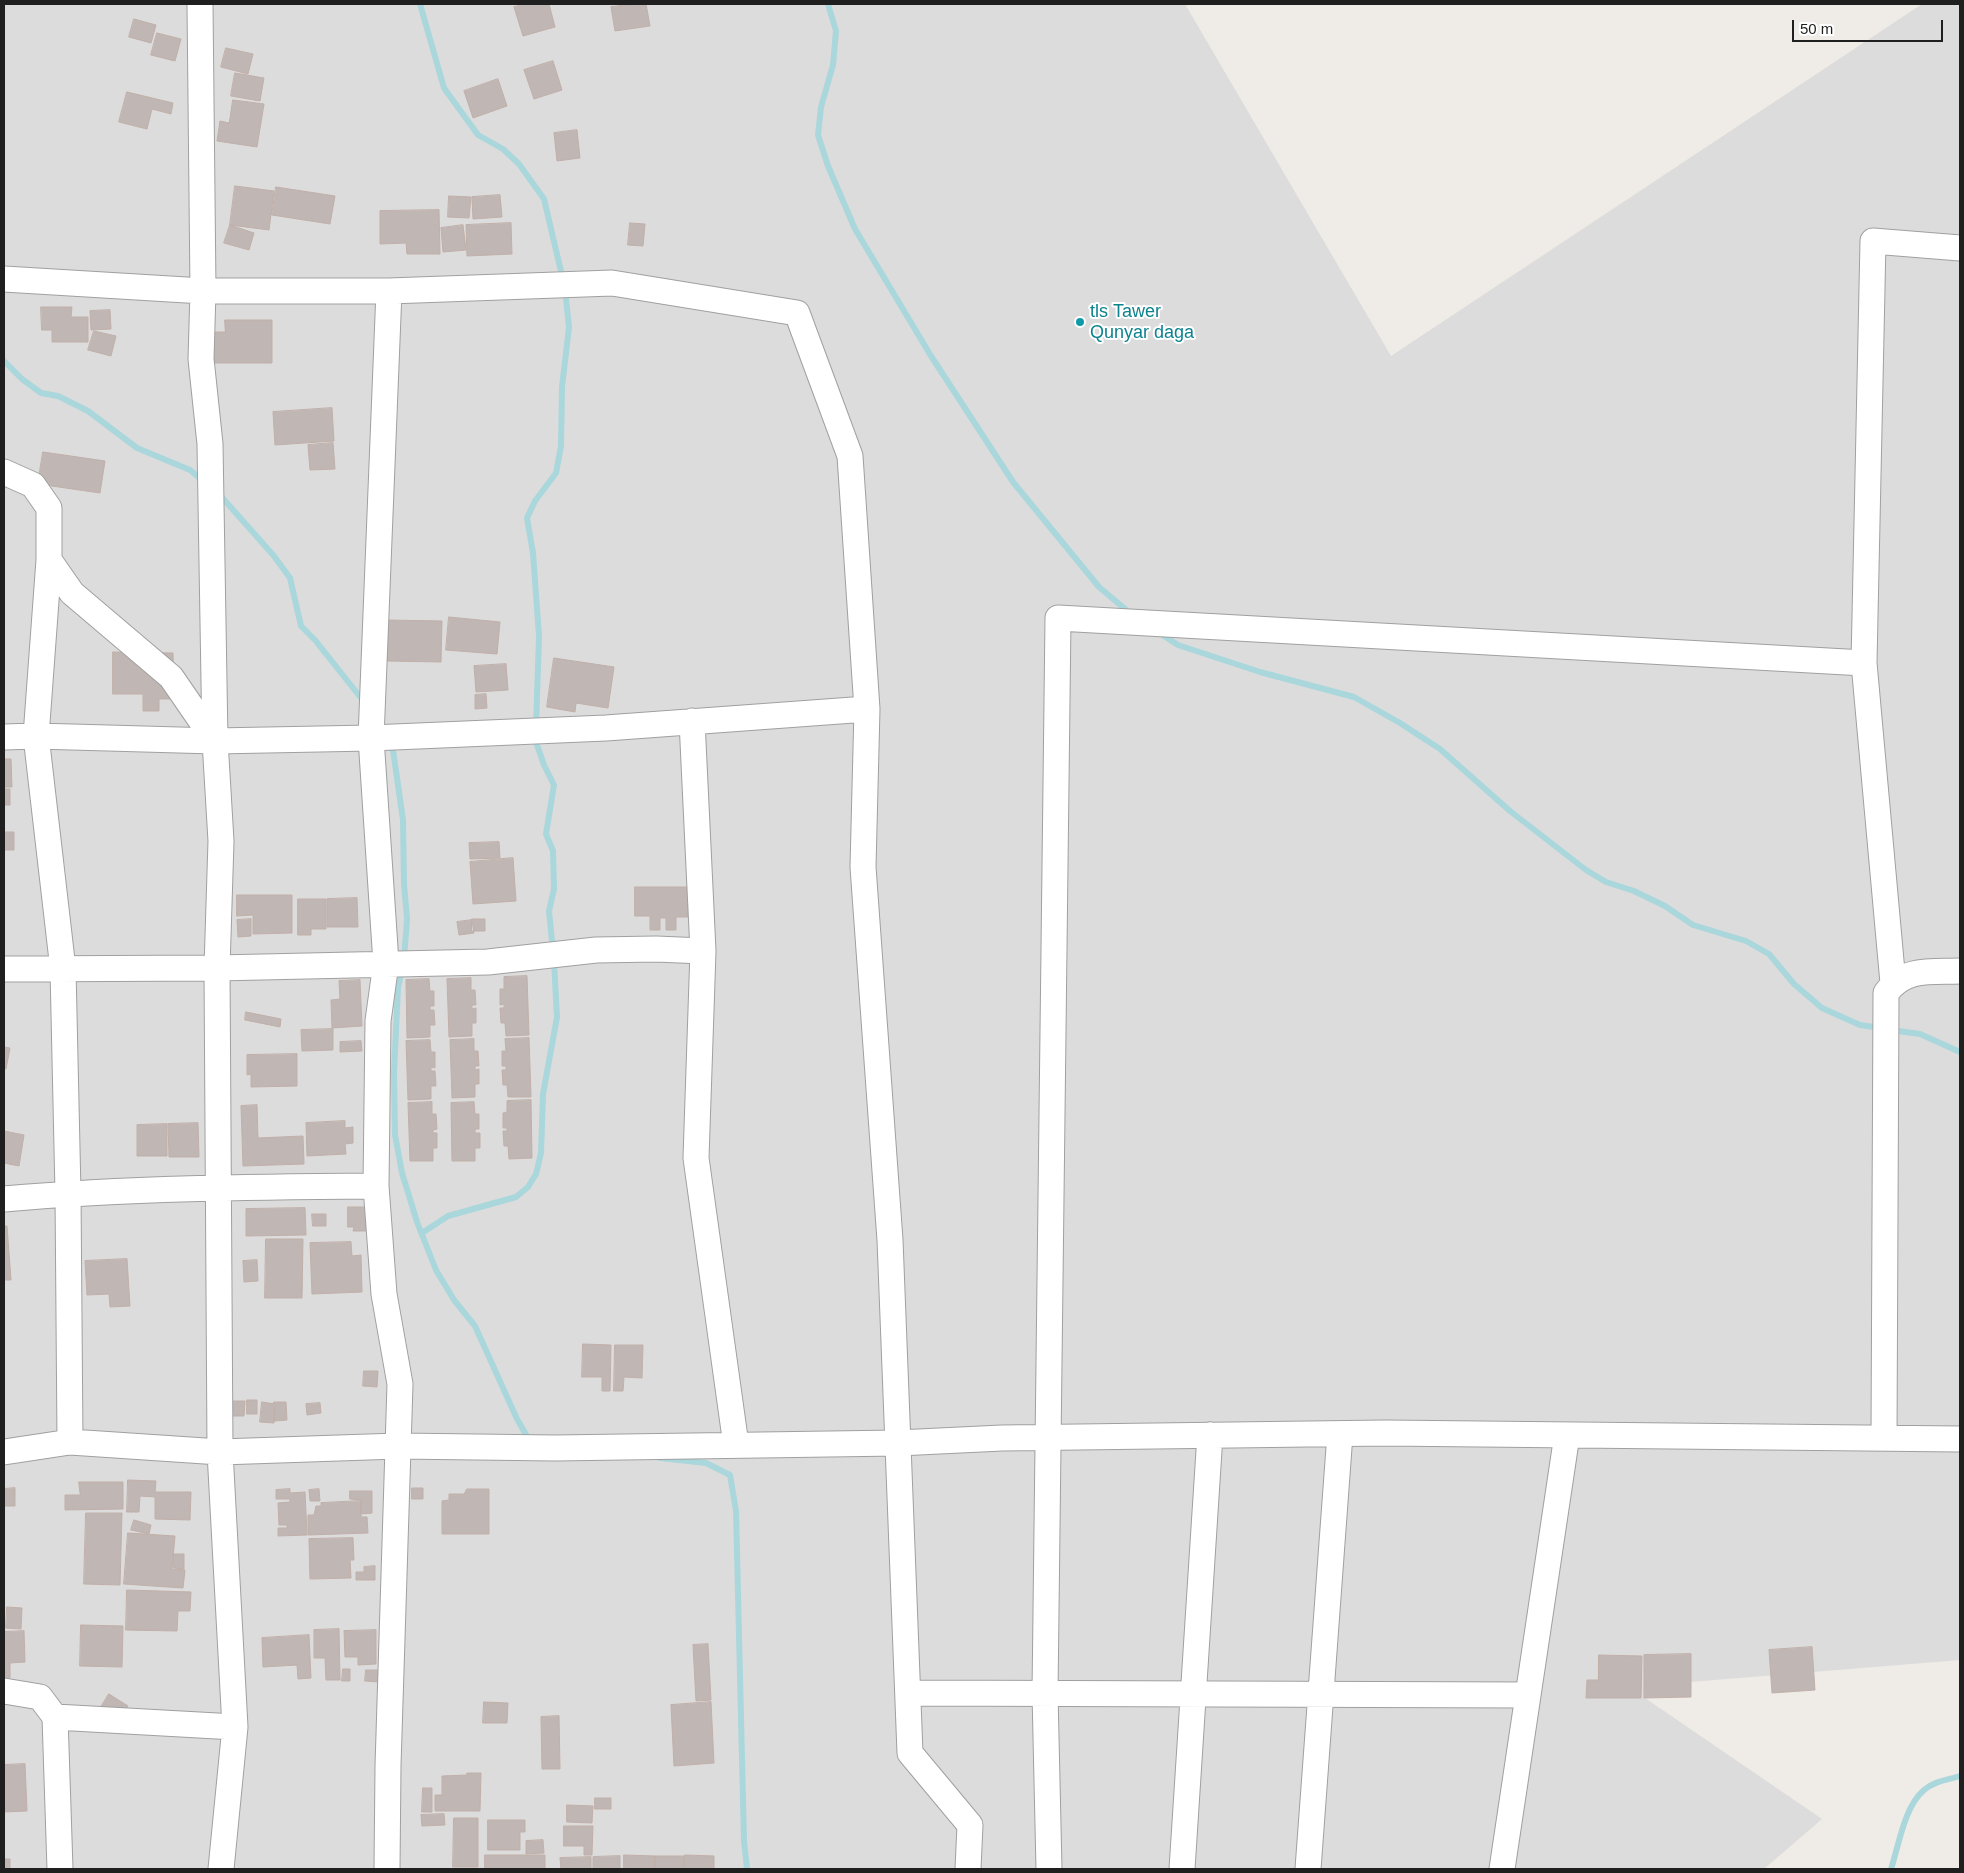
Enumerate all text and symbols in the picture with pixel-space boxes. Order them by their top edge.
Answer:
scale bar [1794,10,1945,42]
text: 50 m [1800,20,1833,37]
place label: tls Tawer Qunyar daga [1090,301,1194,344]
marker: tls Tawer Qunyar daga [1074,316,1086,328]

